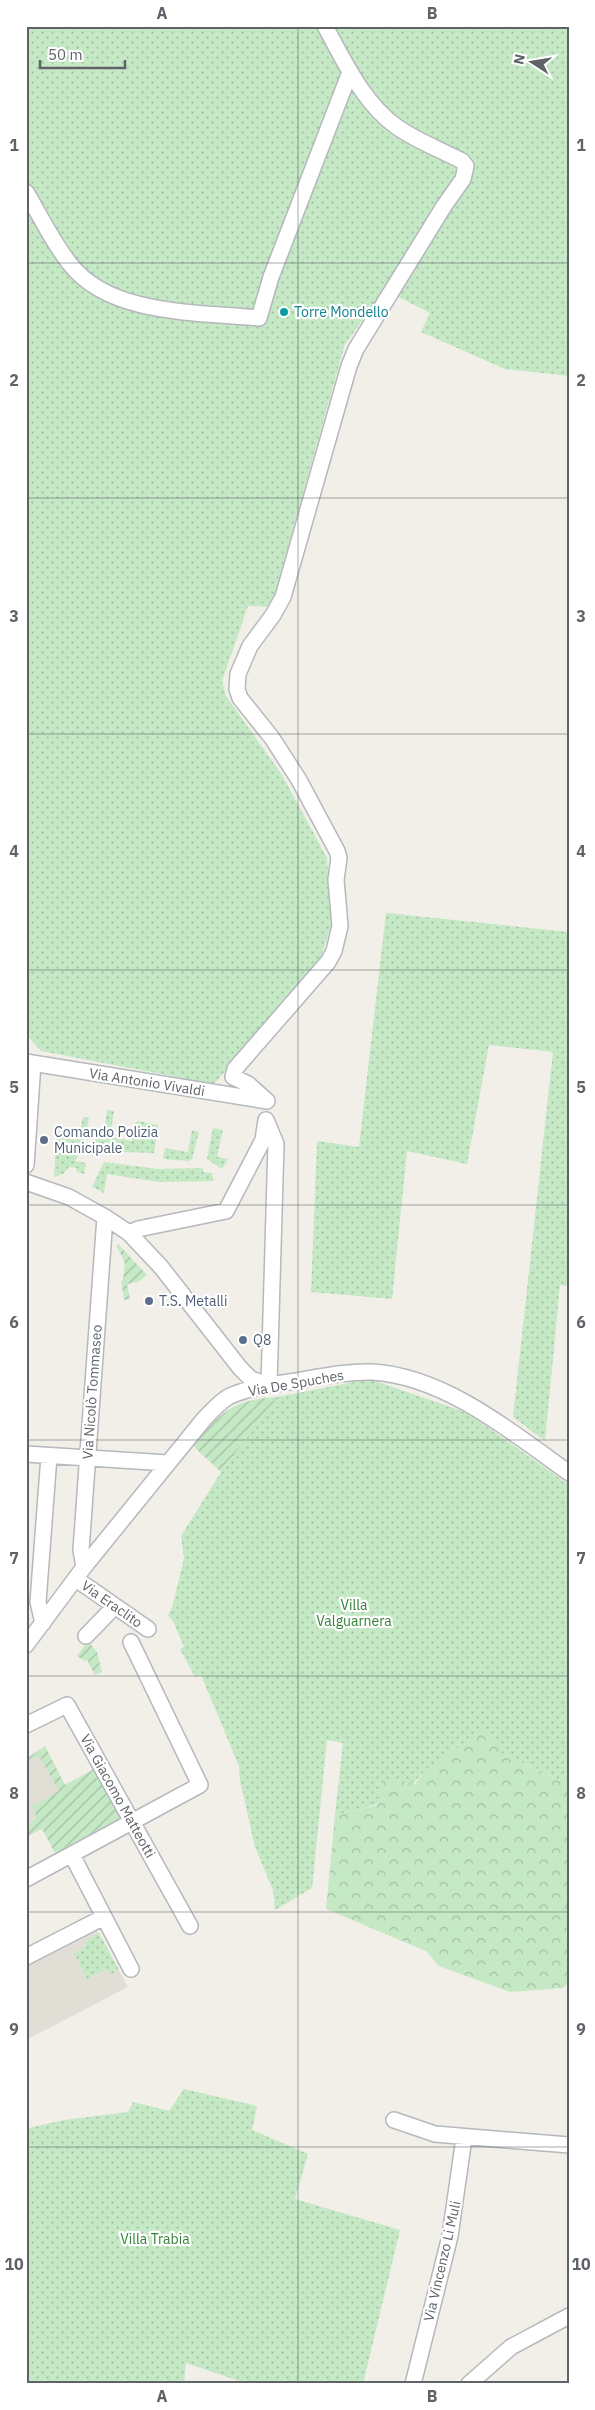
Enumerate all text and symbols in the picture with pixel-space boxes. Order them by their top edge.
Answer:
text: A [157,3,168,23]
text: B [427,3,438,23]
scale bar [40,38,125,70]
north arrow [508,38,558,88]
text: 50 m [48,45,83,64]
text: N [509,52,529,66]
text: 1 [9,135,19,155]
text: 1 [576,135,586,155]
place label: Torre Mondello [294,303,389,321]
marker: Torre Mondello [278,306,290,318]
text: 2 [9,370,19,390]
text: 2 [576,370,586,390]
text: 3 [9,606,19,626]
text: 3 [576,606,586,626]
text: 4 [9,841,19,861]
text: 4 [576,841,586,861]
street label: Via Antonio Vivaldi [88,1064,206,1100]
text: 5 [9,1077,19,1097]
text: 5 [576,1077,586,1097]
place label: Comando Polizia Municipale [54,1123,159,1157]
marker: Comando Polizia Municipale [38,1134,50,1146]
place label: T.S. Metalli [159,1292,227,1310]
marker: T.S. Metalli [143,1295,155,1307]
text: 6 [9,1312,19,1332]
text: 6 [576,1312,586,1332]
street label: Via Nicolò Tommaseo [78,1324,106,1460]
place label: Q8 [253,1331,271,1349]
marker: Q8 [237,1334,249,1346]
street label: Via De Spuches [247,1366,345,1400]
text: 7 [9,1548,19,1568]
text: 7 [576,1548,586,1568]
street label: Via Eraclito [78,1576,146,1632]
park label: Villa Valguarnera [316,1596,392,1630]
street label: Via Giacomo Matteotti [76,1731,160,1861]
text: 8 [9,1783,19,1803]
text: 8 [576,1783,586,1803]
text: 9 [9,2019,19,2039]
text: 9 [576,2019,586,2039]
street label: Via Vincenzo Li Muli [419,2199,465,2323]
park label: Villa Trabia [120,2230,190,2248]
text: 10 [4,2254,24,2274]
text: 10 [571,2254,591,2274]
text: A [157,2386,168,2406]
text: B [427,2386,438,2406]

